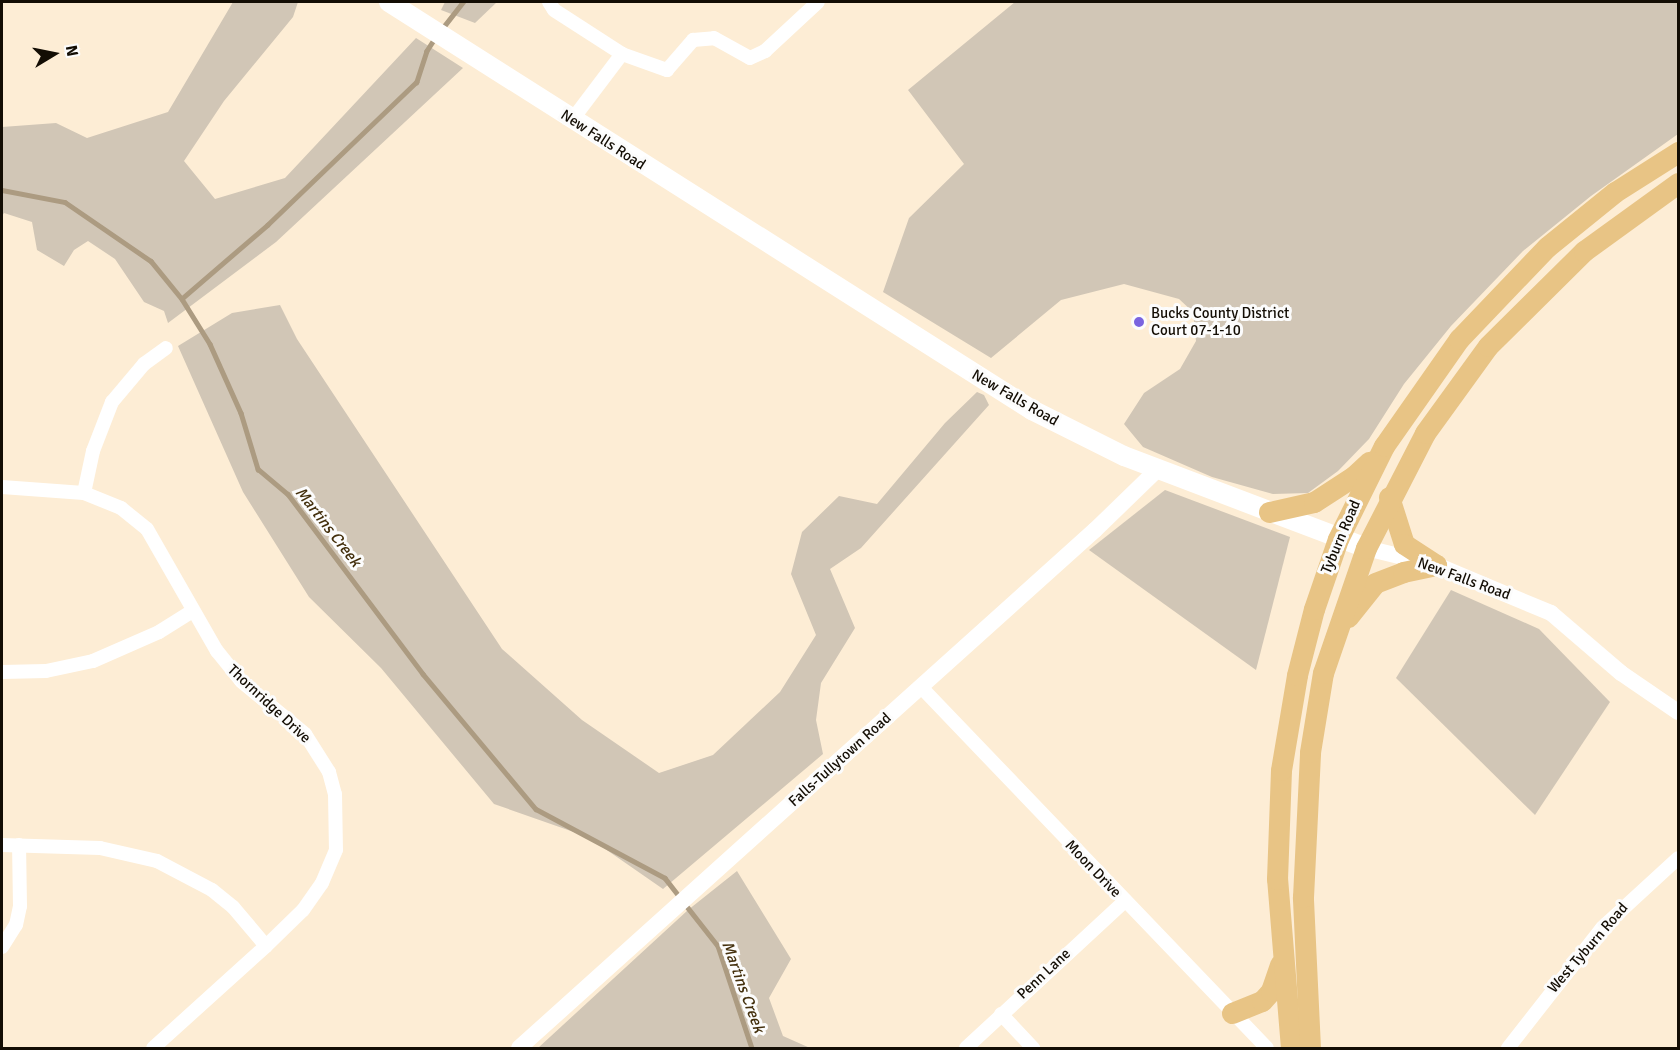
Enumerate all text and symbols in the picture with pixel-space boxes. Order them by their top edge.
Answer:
north arrow [24,24,84,84]
text: N [61,44,83,58]
street label: New Falls Road [557,106,649,174]
place label: Bucks County District Court 07-1-10 [1151,304,1289,339]
marker: Bucks County District Court 07-1-10 [1132,315,1146,329]
street label: New Falls Road [968,366,1062,430]
water label: Martins Creek [291,483,365,571]
street label: Tyburn Road [1317,497,1365,577]
street label: New Falls Road [1415,554,1513,604]
street label: Thornridge Drive [224,661,314,747]
street label: Falls-Tullytown Road [785,709,895,811]
street label: Moon Drive [1061,837,1125,901]
street label: West Tyburn Road [1544,899,1632,997]
water label: Martins Creek [718,939,768,1035]
street label: Penn Lane [1014,945,1074,1003]

